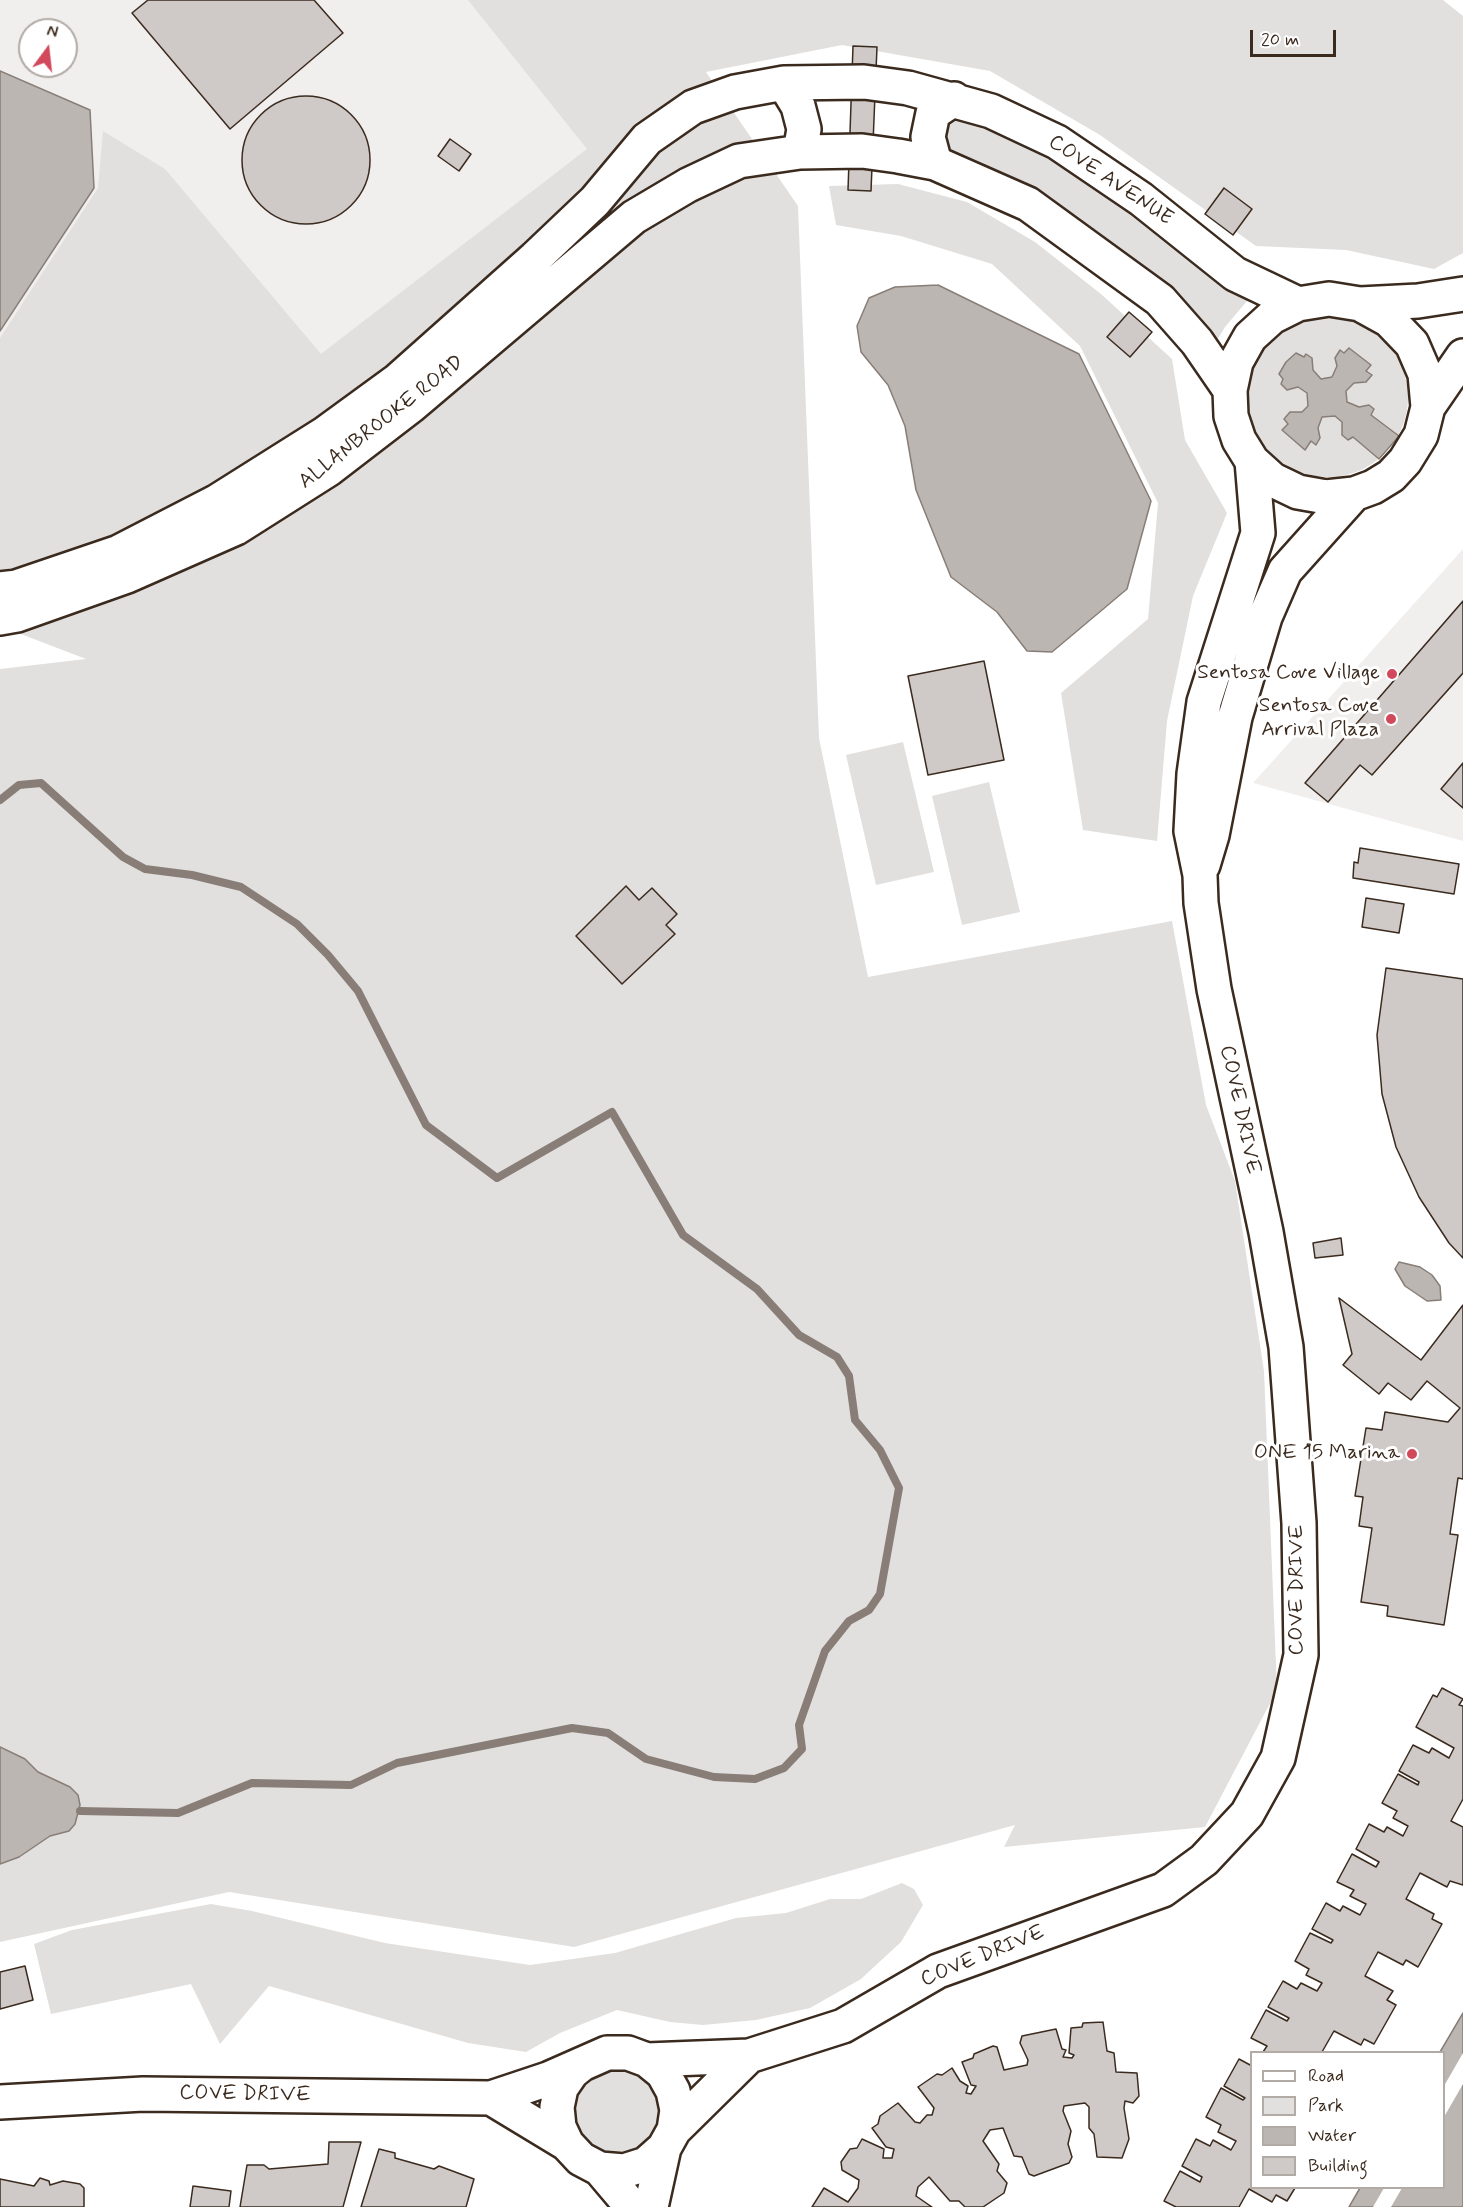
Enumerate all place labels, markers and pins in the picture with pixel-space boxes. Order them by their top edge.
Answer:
place label: Sentosa Cove Village [1197,661,1380,687]
marker: Sentosa Cove Village [1385,667,1399,681]
place label: Sentosa Cove Arrival Plaza [1259,694,1379,744]
marker: Sentosa Cove Arrival Plaza [1384,712,1398,726]
place label: ONE ̊15 Marina [1254,1441,1400,1467]
marker: ONE ̊15 Marina [1405,1447,1419,1461]

